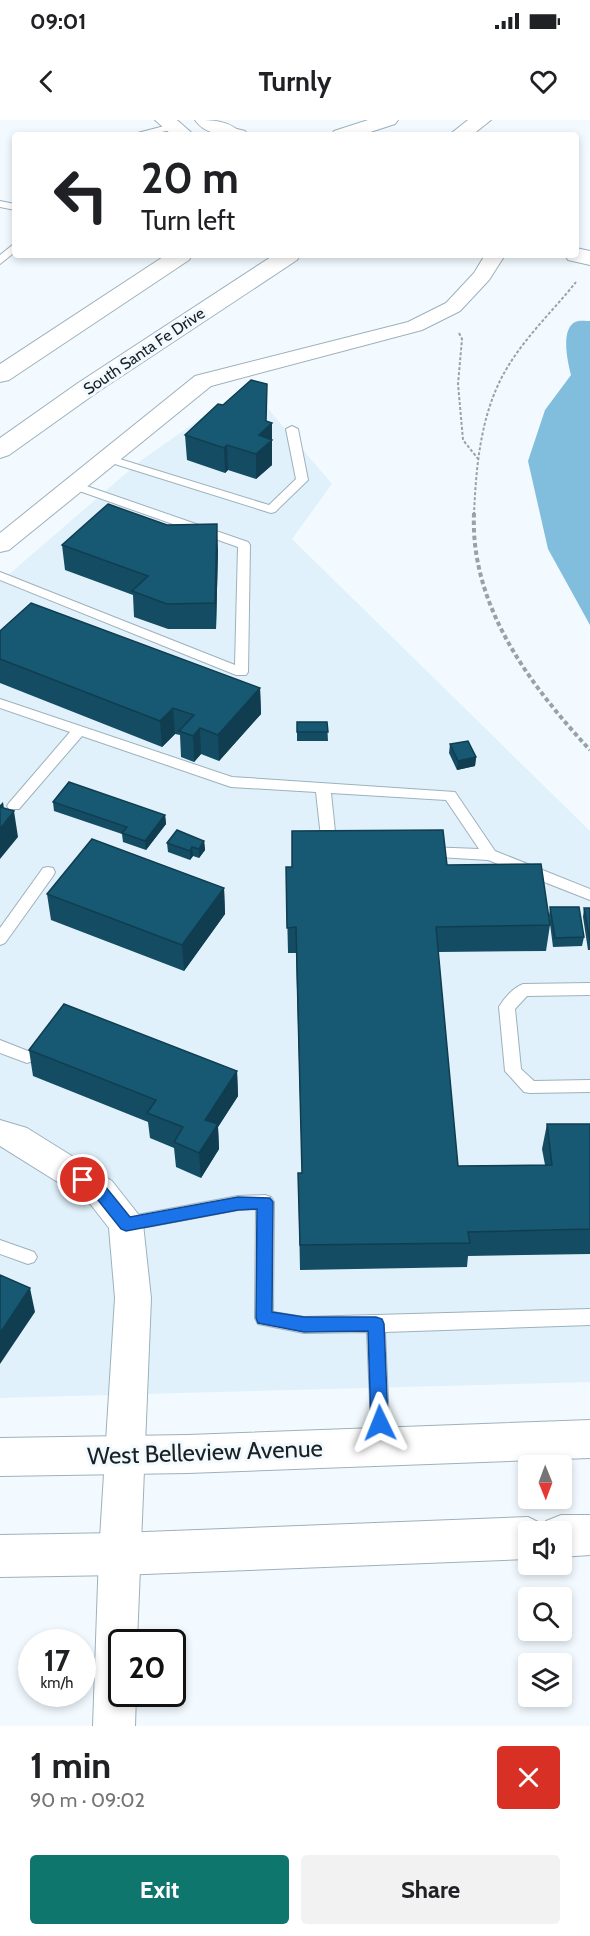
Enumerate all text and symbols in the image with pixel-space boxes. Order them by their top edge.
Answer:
text: 09:01 [30,8,86,35]
icon: back [30,65,63,98]
text: Turnly [259,65,331,98]
icon: heart [527,65,560,98]
text: 20 m [141,152,239,204]
icon: left [42,156,120,234]
text: Turn left [141,204,235,237]
street label: South Santa Fe Drive [80,303,208,399]
pin [57,1154,108,1205]
icon: arrive [66,1163,99,1196]
position arrow [348,1391,412,1455]
street label: West Belleview Avenue [87,1433,323,1471]
north arrow [518,1455,572,1509]
map controls [518,1455,572,1707]
button: sound [518,1521,572,1575]
button: search [518,1587,572,1641]
speed limit sign: 20 [108,1629,186,1707]
text: 17 [44,1642,70,1679]
button: layers [518,1653,572,1707]
text: km/h [41,1674,73,1692]
text: 1 min [30,1743,111,1787]
button: close [497,1746,560,1809]
text: 90 m · 09:02 [30,1788,145,1812]
button: Exit [30,1855,289,1924]
button: Share [301,1855,560,1924]

